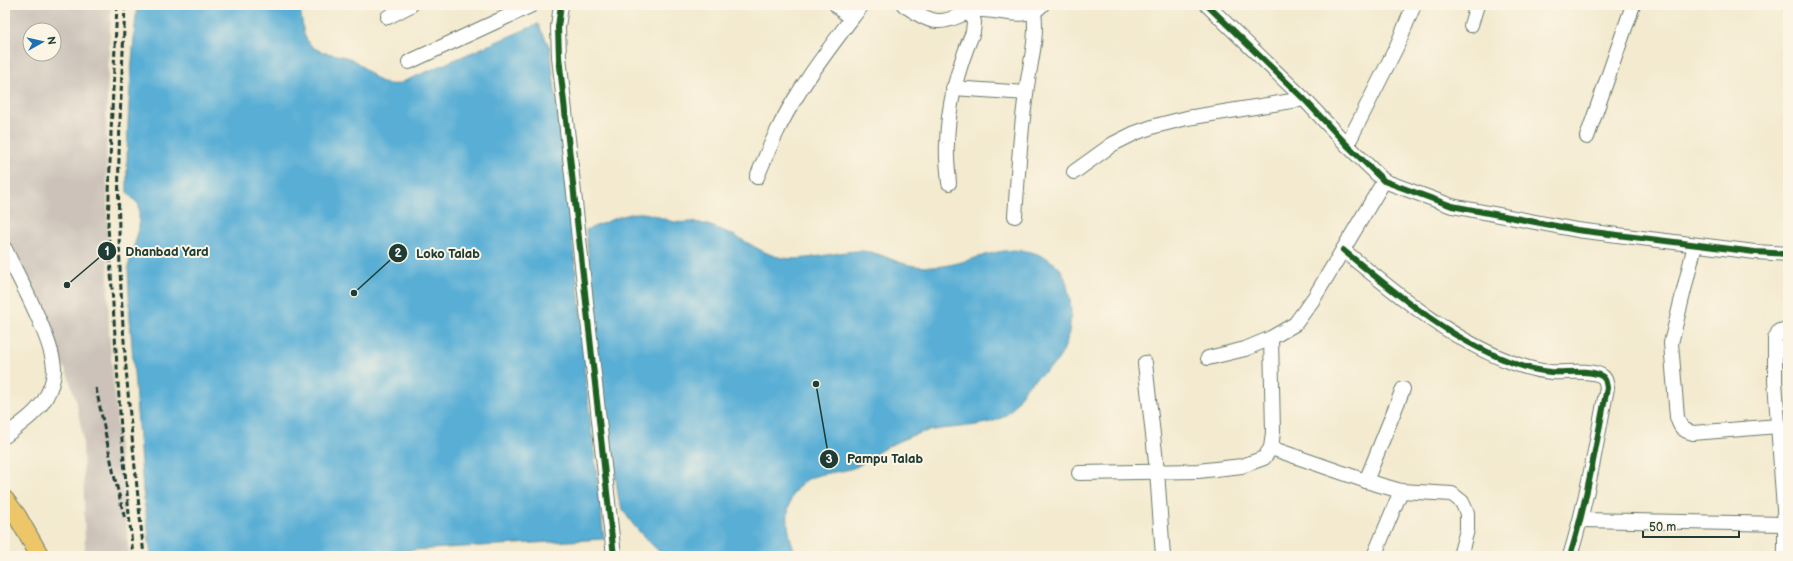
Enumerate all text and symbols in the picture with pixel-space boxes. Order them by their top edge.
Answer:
north arrow [22,22,62,62]
text: N [44,36,58,46]
callout: Dhanbad Yard [97,239,216,264]
callout: Loko Talab [388,241,488,266]
text: 1 [104,244,110,259]
text: Dhanbad Yard [125,244,209,260]
text: 2 [394,246,402,261]
text: Loko Talab [416,246,480,262]
callout: Pampu Talab [819,446,931,471]
text: Pampu Talab [847,451,923,467]
text: 3 [825,452,833,467]
scale bar [1643,513,1739,539]
text: 50 m [1649,520,1676,535]

